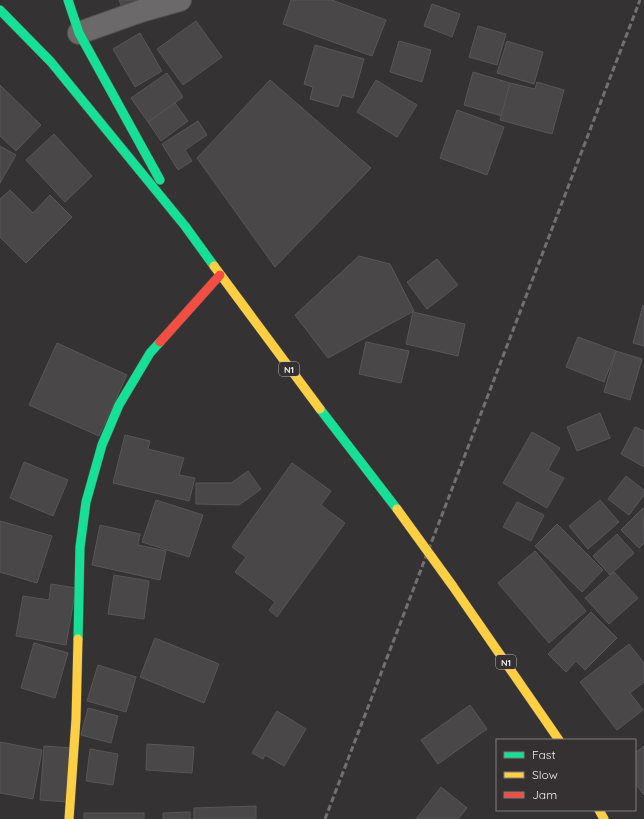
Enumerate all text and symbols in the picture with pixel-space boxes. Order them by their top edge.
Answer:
road number: N1 [279,362,299,376]
road number: N1 [496,655,516,669]
legend [496,739,636,811]
text: Fast [532,747,556,762]
text: Slow [532,767,558,782]
text: Jam [532,787,557,802]

